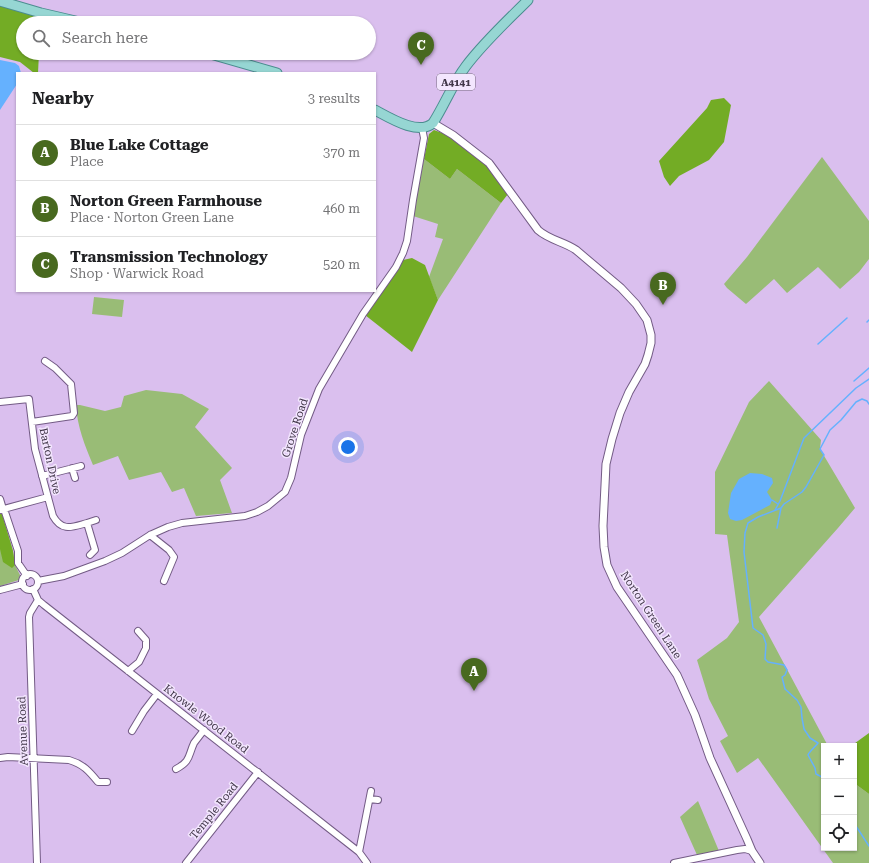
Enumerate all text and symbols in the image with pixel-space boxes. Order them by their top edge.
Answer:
search box [16,16,376,60]
icon: search [30,27,52,49]
text: Search here [62,29,148,47]
pin: C [408,32,434,65]
road number: A4141 [437,74,475,90]
text: Nearby [32,88,94,108]
text: 3 results [308,91,360,106]
text: Blue Lake Cottage [70,136,209,154]
text: A [40,145,50,160]
text: 370 m [323,145,360,160]
text: Place [70,154,104,169]
text: Norton Green Farmhouse [70,192,262,210]
text: B [40,201,50,216]
text: 460 m [323,201,360,216]
text: Place · Norton Green Lane [70,210,234,225]
text: Transmission Technology [70,248,268,266]
text: C [40,257,50,272]
text: 520 m [323,257,360,272]
text: Shop · Warwick Road [70,266,204,281]
pin: B [650,272,676,305]
street label: Grove Road [279,397,311,459]
street label: Barton Drive [37,427,63,495]
your location [338,437,358,457]
street label: Norton Green Lane [618,569,684,661]
pin: A [461,658,487,691]
street label: Knowle Wood Road [161,682,251,756]
street label: Avenue Road [15,696,31,766]
map controls [821,743,857,851]
button: + [821,743,857,779]
button: − [821,779,857,815]
street label: Temple Road [187,780,241,842]
button: locate [821,815,857,851]

